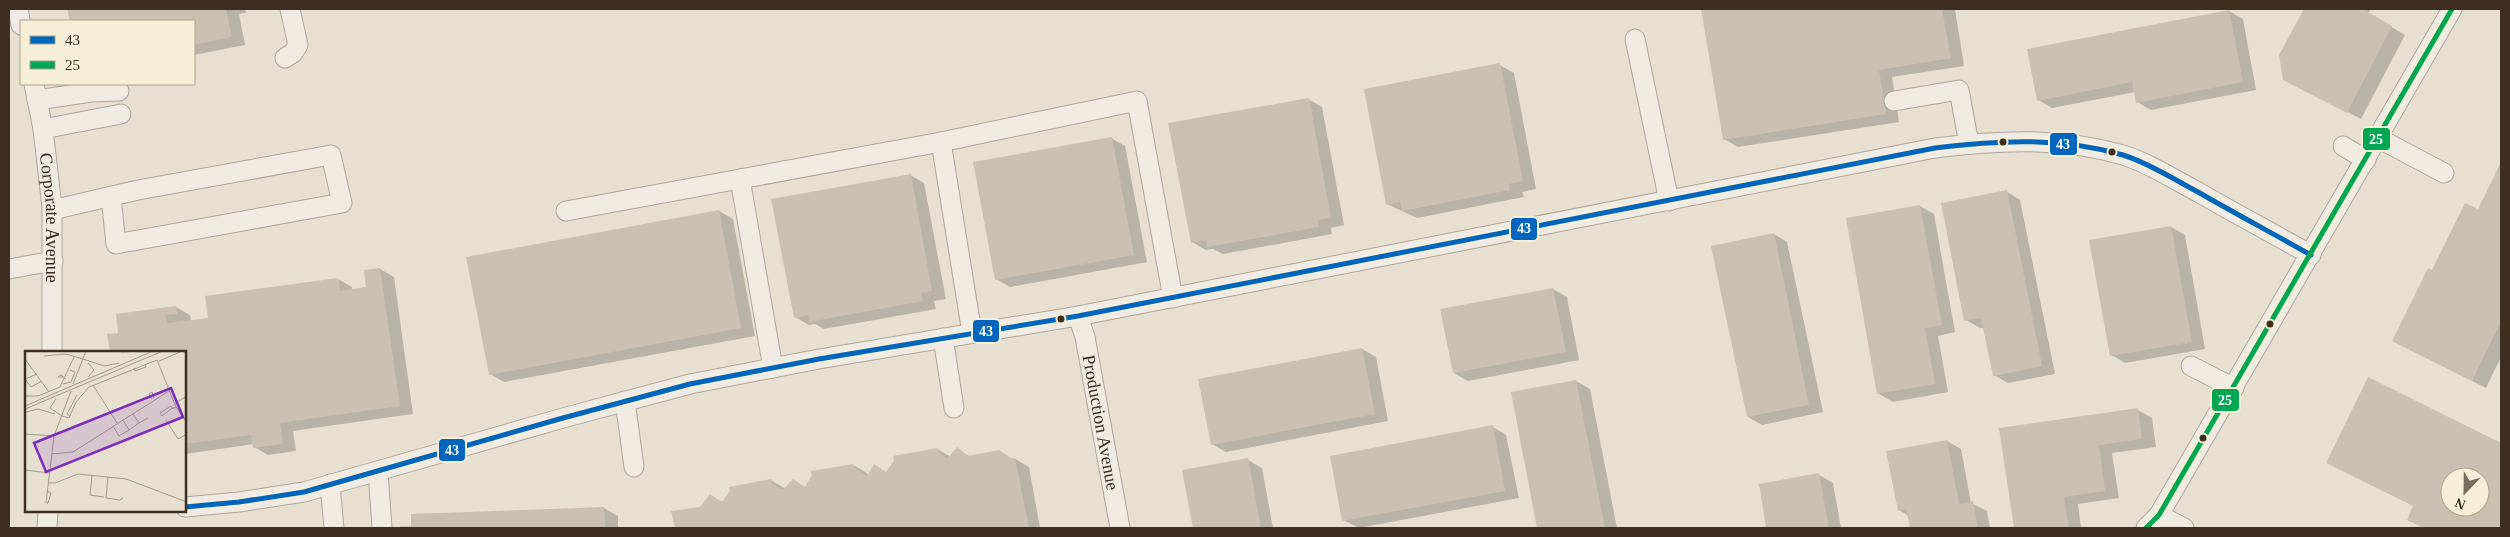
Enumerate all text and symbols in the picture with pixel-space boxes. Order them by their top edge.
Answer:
legend [20,20,195,85]
text: 43 [65,32,80,48]
text: 25 [65,57,80,73]
line badge: 25 [2362,127,2391,151]
line badge: 43 [2049,132,2078,156]
text: 25 [2369,132,2383,147]
unlabelled marker [1998,137,2008,147]
text: 43 [2056,137,2070,152]
unlabelled marker [2107,147,2117,157]
street label: Corporate Avenue [36,152,62,283]
line badge: 43 [1510,217,1538,241]
text: 43 [1517,221,1531,236]
unlabelled marker [1056,314,1066,324]
line badge: 43 [972,319,1000,343]
unlabelled marker [2265,319,2275,329]
text: 43 [979,324,993,339]
inset map [25,351,186,512]
street label: Production Avenue [1078,353,1123,492]
line badge: 25 [2211,388,2240,412]
text: 25 [2218,393,2232,408]
unlabelled marker [2198,433,2208,443]
line badge: 43 [438,438,466,462]
text: 43 [445,443,459,458]
north arrow [2440,467,2490,517]
text: N [2453,495,2468,512]

